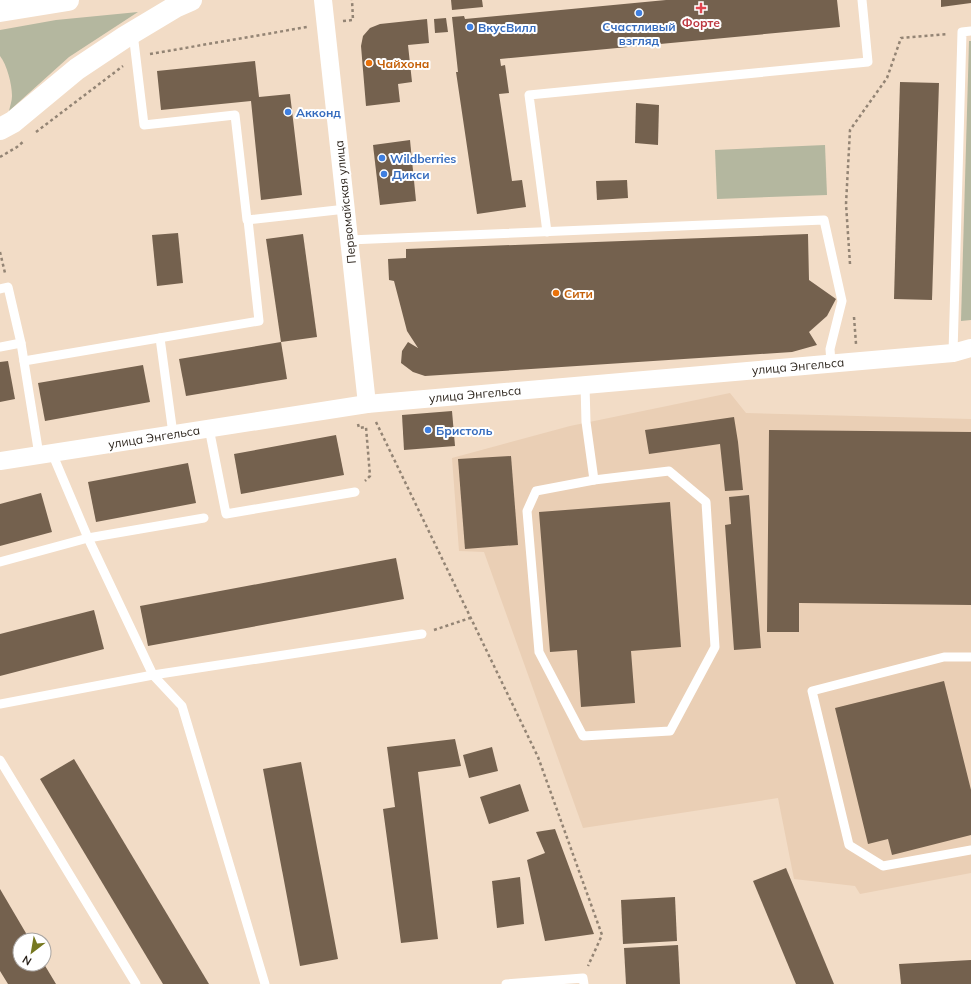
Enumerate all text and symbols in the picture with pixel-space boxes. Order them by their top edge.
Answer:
marker: Форте [696,3,706,13]
marker: Счастливый взгляд [634,8,644,18]
place label: Форте [682,15,720,30]
place label: Счастливый взгляд [602,19,676,48]
place label: ВкусВилл [478,20,536,35]
marker: ВкусВилл [465,22,475,32]
place label: Чайхона [377,56,429,71]
marker: Чайхона [364,58,374,68]
place label: Акконд [296,105,341,120]
marker: Акконд [283,107,293,117]
street label: Первомайская улица [331,140,359,264]
place label: Wildberries [390,151,456,166]
marker: Wildberries [377,153,387,163]
place label: Дикси [392,167,430,182]
marker: Дикси [379,169,389,179]
place label: Сити [564,286,593,301]
marker: Сити [551,288,561,298]
street label: улица Энгельса [751,354,845,378]
street label: улица Энгельса [428,382,522,406]
street label: улица Энгельса [107,422,201,452]
place label: Бристоль [436,423,493,438]
marker: Бристоль [423,425,433,435]
north arrow [12,932,52,972]
text: N [20,952,34,969]

